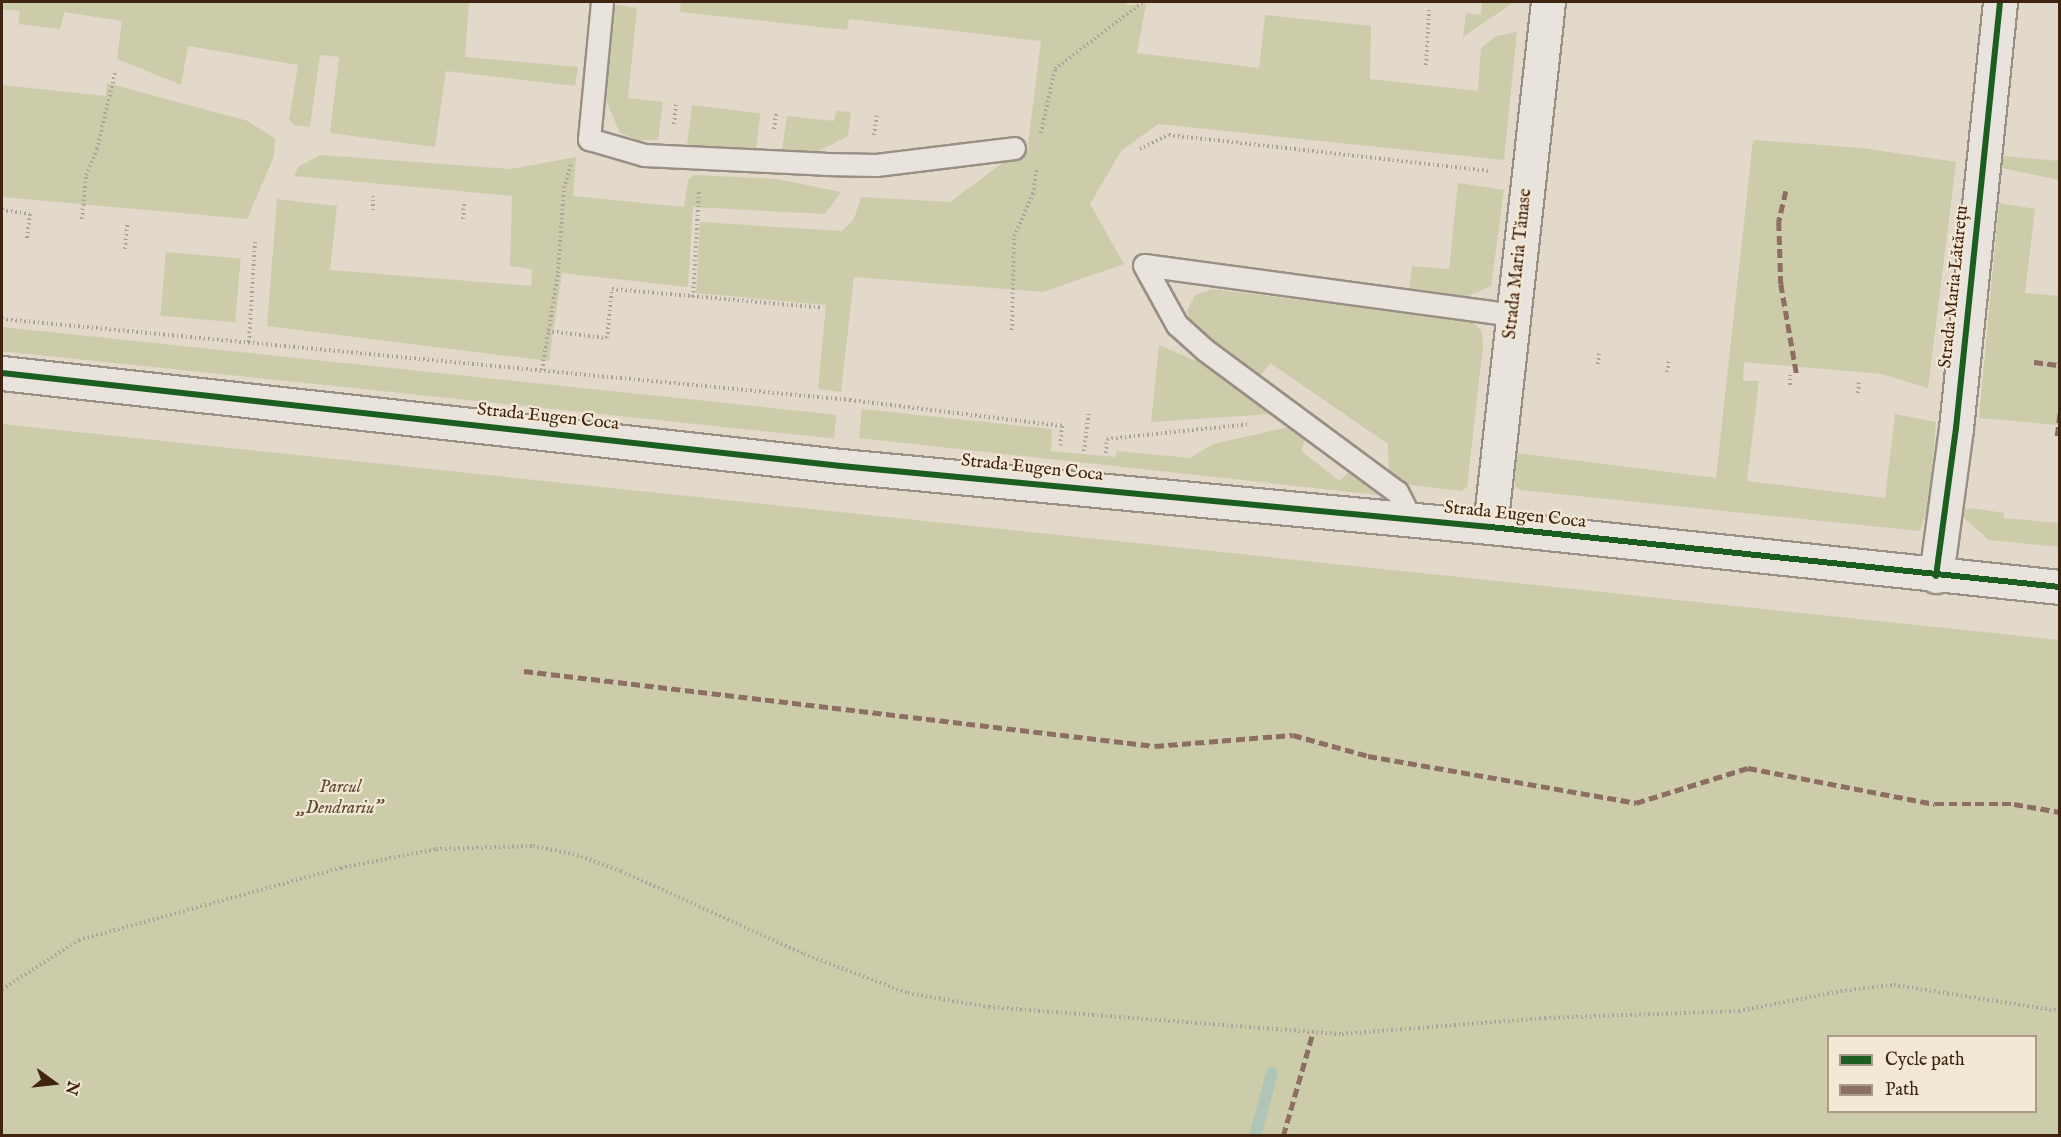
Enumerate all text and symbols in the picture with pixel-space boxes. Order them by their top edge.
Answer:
street label: Strada Maria Tănase [1500,188,1538,340]
street label: Strada Maria Lătărețu [1936,204,1974,370]
street label: Strada Eugen Coca [476,400,620,436]
street label: Strada Eugen Coca [960,451,1104,487]
street label: Strada Eugen Coca [1443,498,1587,534]
park label: Parcul „Dendrariu” [297,778,383,820]
legend [1827,1035,2037,1113]
text: Cycle path [1885,1049,1965,1072]
north arrow [24,1053,84,1113]
text: N [60,1078,83,1097]
text: Path [1885,1079,1919,1102]

